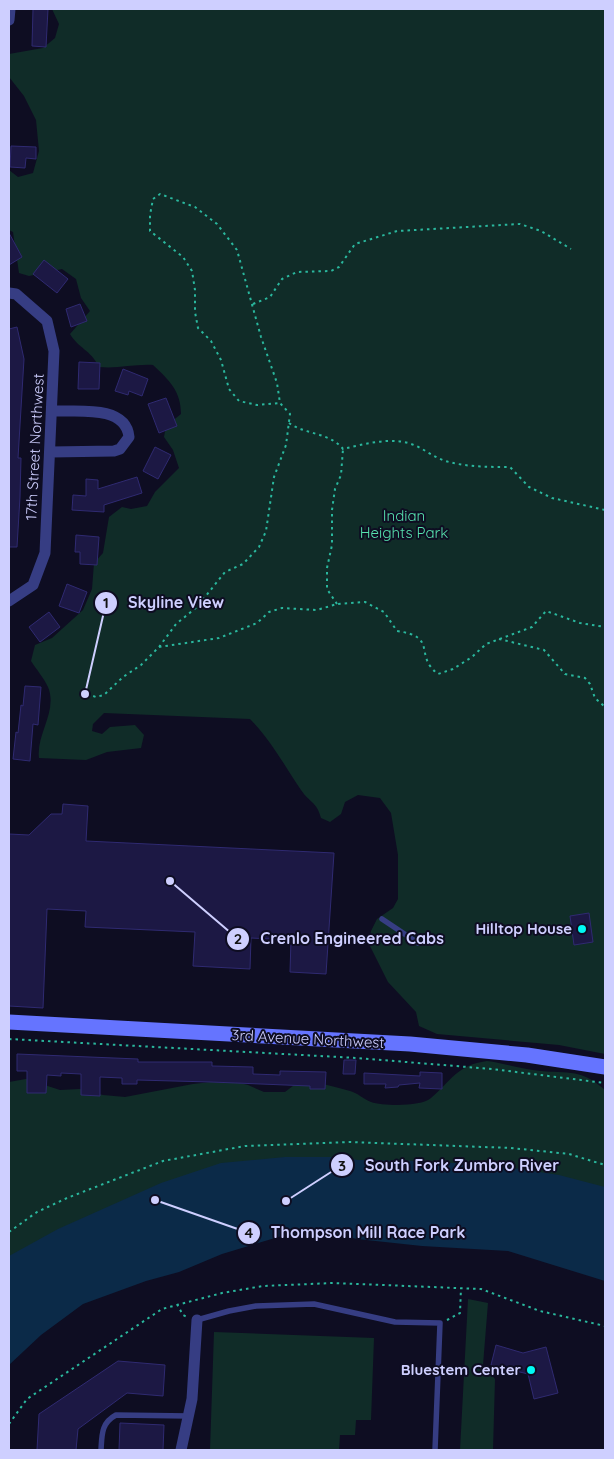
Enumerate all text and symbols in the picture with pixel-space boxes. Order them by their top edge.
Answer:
street label: 17th Street Northwest [21,373,48,521]
park label: Indian Heights Park [360,506,448,542]
callout: Skyline View [93,587,234,618]
text: Skyline View [128,592,224,612]
text: 1 [103,593,109,612]
place label: Hilltop House [476,919,572,938]
callout: Crenlo Engineered Cabs [225,923,454,954]
marker: Hilltop House [576,923,588,935]
text: Crenlo Engineered Cabs [260,928,444,948]
text: 2 [234,929,242,948]
street label: 3rd Avenue Northwest [231,1025,385,1052]
callout: South Fork Zumbro River [330,1150,569,1181]
text: South Fork Zumbro River [365,1155,559,1175]
text: 3 [338,1156,346,1175]
callout: Thompson Mill Race Park [236,1217,476,1248]
text: Thompson Mill Race Park [271,1222,465,1242]
text: 4 [245,1223,254,1242]
place label: Bluestem Center [401,1360,521,1379]
marker: Bluestem Center [525,1364,537,1376]

